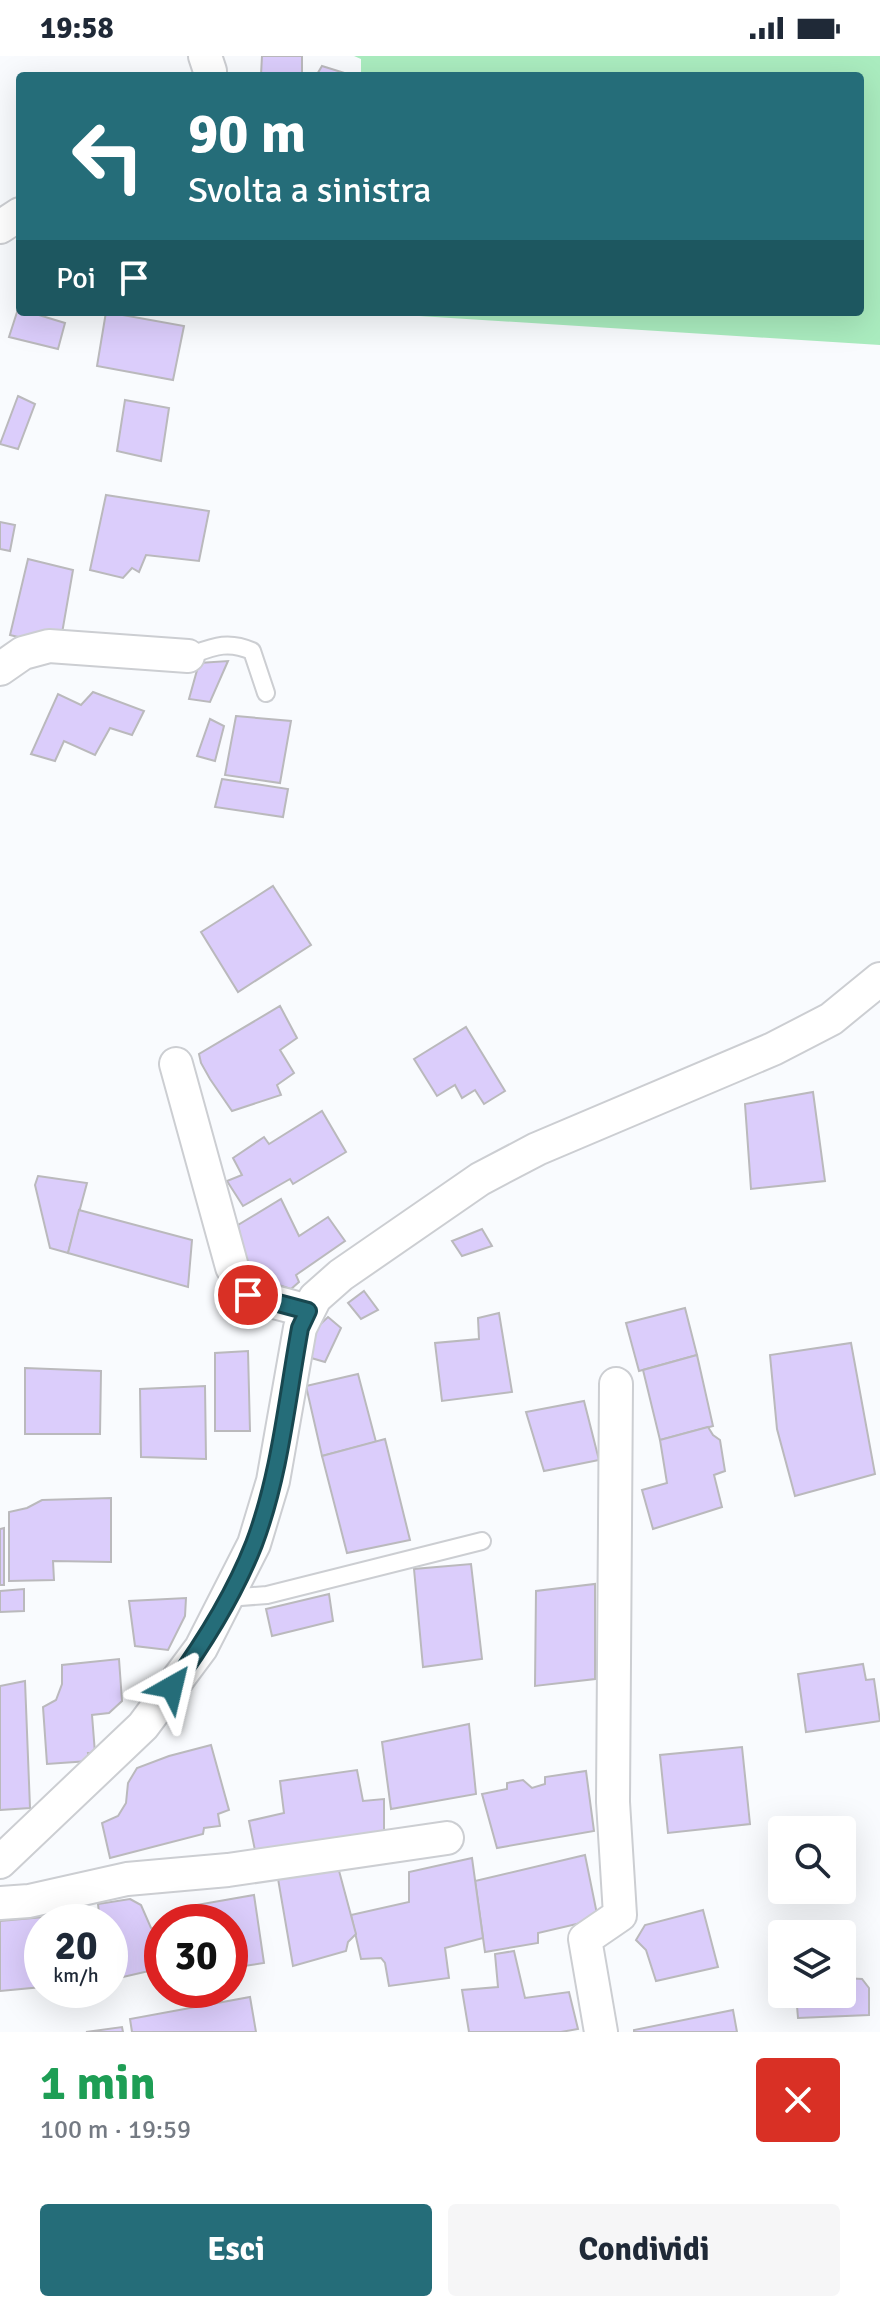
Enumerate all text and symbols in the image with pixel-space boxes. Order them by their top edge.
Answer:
text: 19:58 [40,10,114,47]
text: 90 m [188,99,306,168]
icon: left [56,104,160,208]
text: Svolta a sinistra [188,168,431,213]
icon: arrive [112,256,156,300]
text: Poi [56,260,96,297]
pin [214,1261,282,1329]
icon: arrive [226,1273,270,1317]
position arrow [130,1645,214,1729]
map controls [768,1816,856,2008]
button: search [768,1816,856,1904]
speed limit sign: 30 [144,1904,248,2008]
button: layers [768,1920,856,2008]
text: 20 [54,1921,98,1971]
text: km/h [53,1963,99,1988]
text: 1 min [40,2054,156,2113]
button: close [756,2058,840,2142]
text: 100 m · 19:59 [40,2114,191,2146]
button: Esci [40,2204,432,2296]
button: Condividi [448,2204,840,2296]

